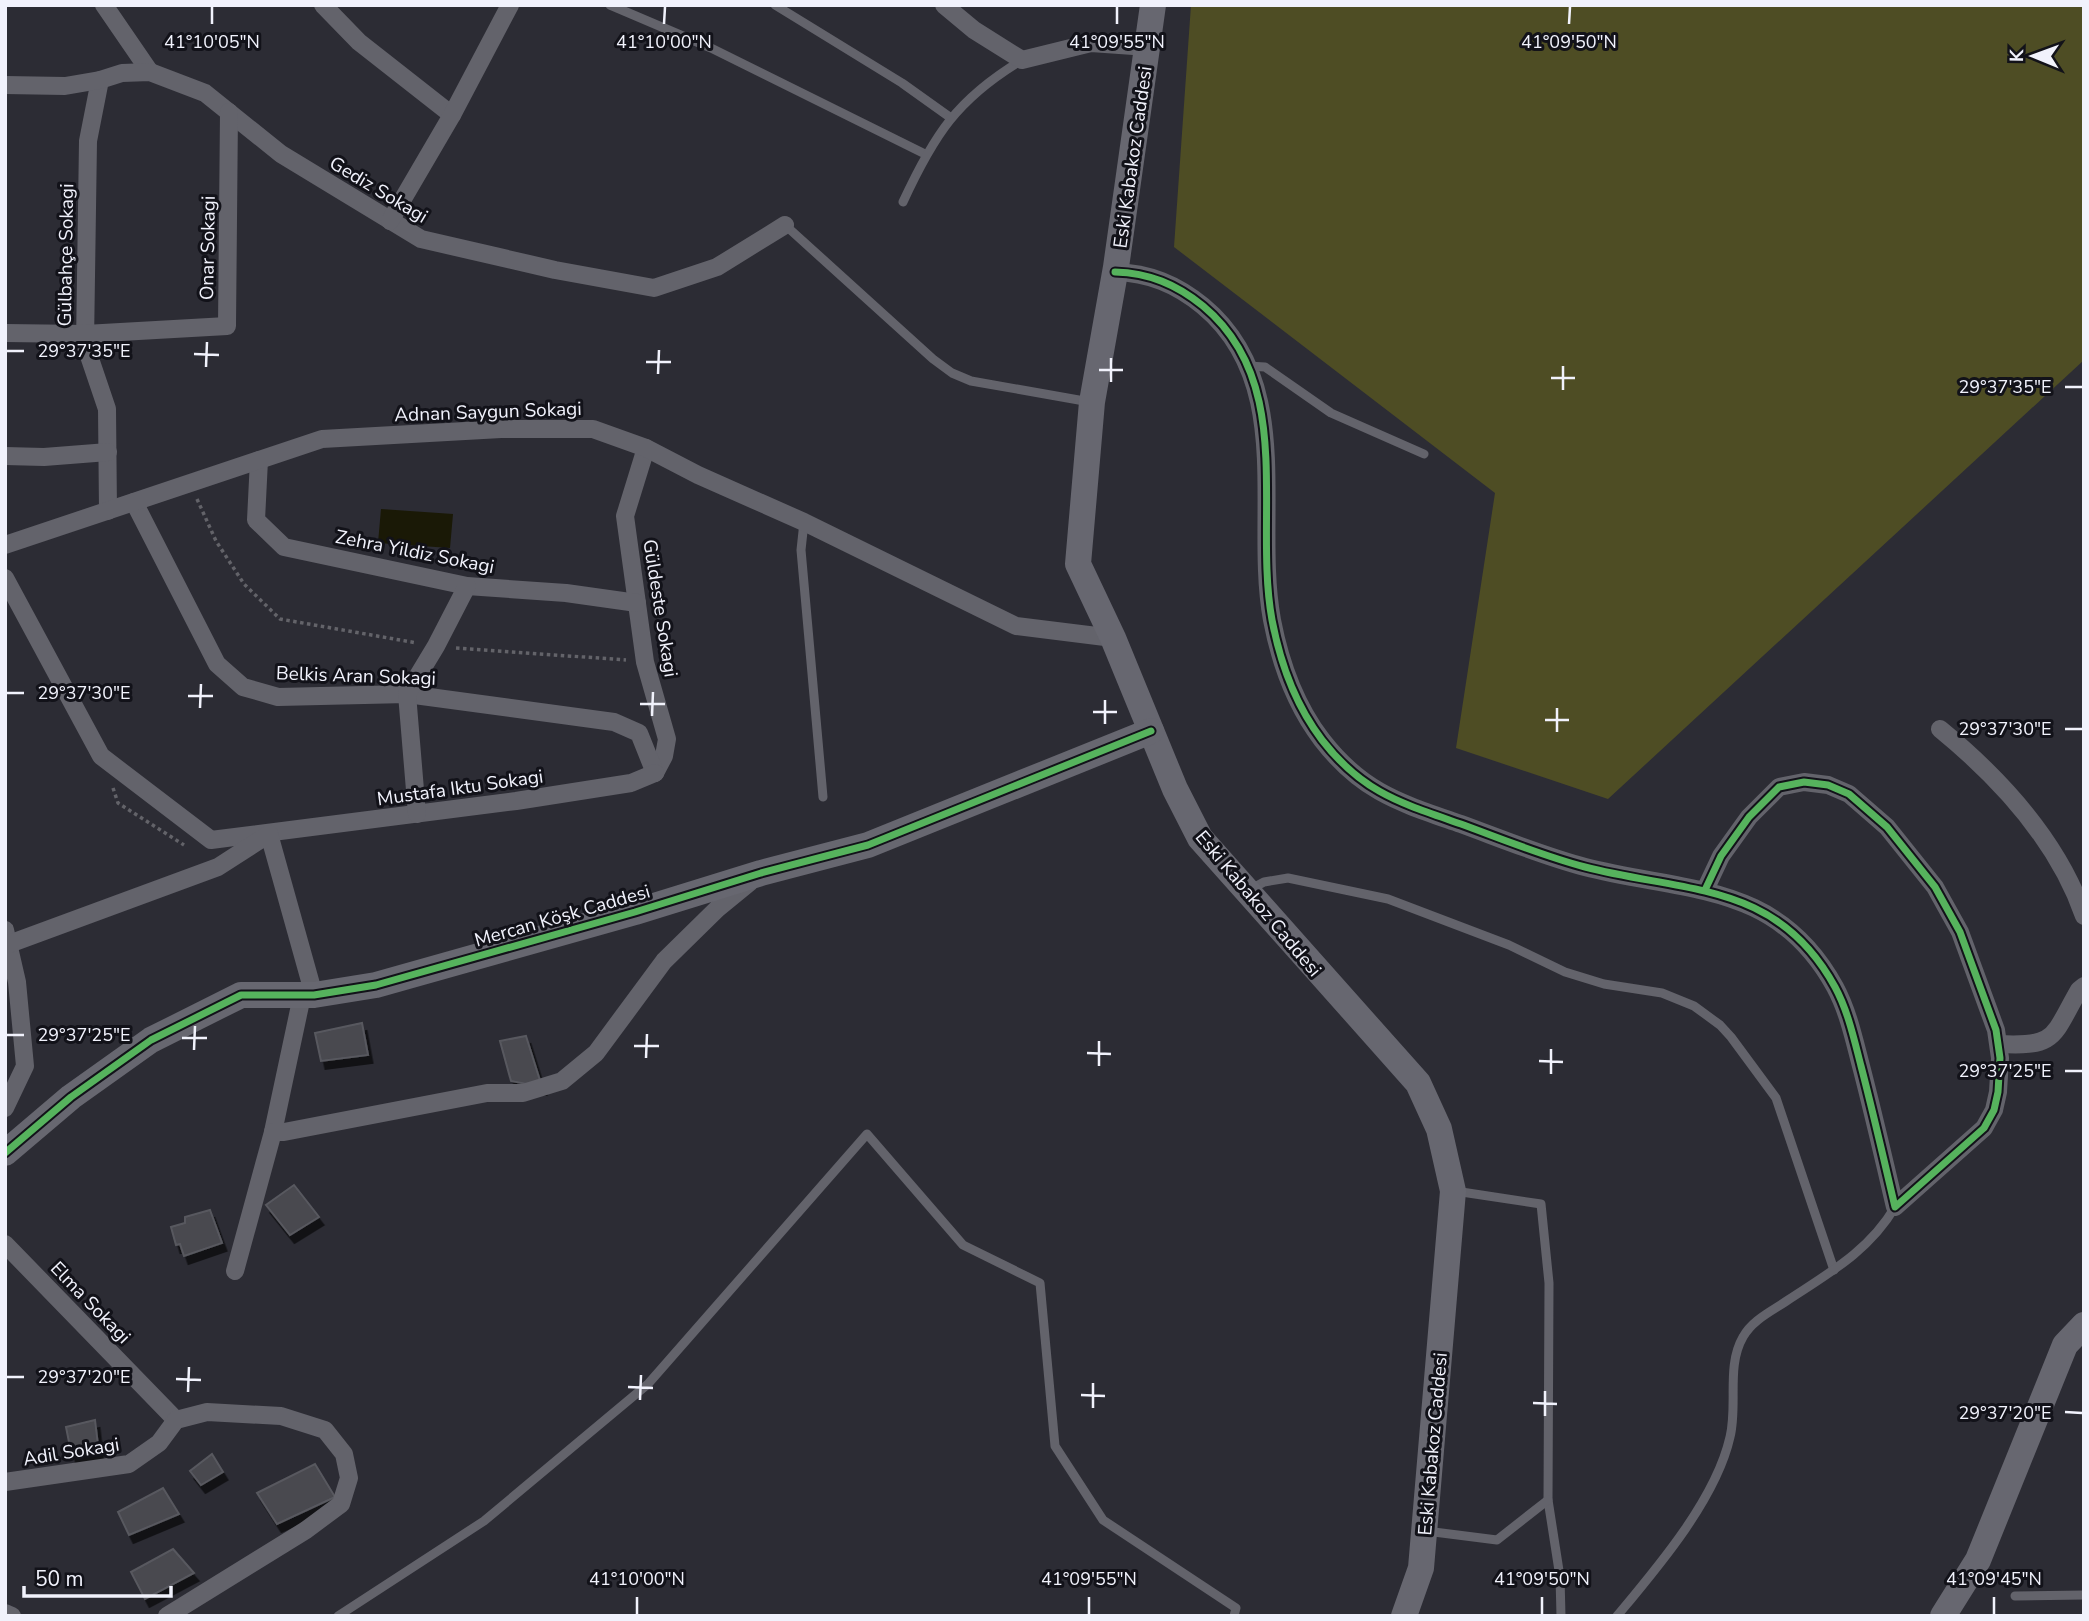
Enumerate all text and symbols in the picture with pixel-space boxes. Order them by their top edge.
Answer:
north arrow [1998,21,2068,91]
text: 41°10'05"N [164,30,260,54]
text: 41°10'00"N [616,30,712,54]
text: 41°09'55"N [1069,30,1165,54]
text: 41°09'50"N [1521,30,1617,54]
text: K [2004,48,2030,62]
street label: Eski Kabakoz Caddesi [1107,64,1159,250]
street label: Gediz Sokagi [324,150,432,229]
street label: Gülbahçe Sokagi [52,183,80,327]
street label: Onar Sokagi [194,196,222,300]
text: 29°37'35"E [38,339,131,363]
text: 29°37'35"E [1959,375,2052,399]
street label: Adnan Saygun Sokagi [394,396,582,428]
street label: Zehra Yildiz Sokagi [333,524,496,580]
street label: Güldeste Sokagi [636,537,684,679]
street label: Belkis Aran Sokagi [276,660,436,692]
text: 29°37'30"E [38,681,131,705]
text: 29°37'30"E [1959,717,2052,741]
street label: Mustafa Iktu Sokagi [375,763,545,813]
street label: Eski Kabakoz Caddesi [1189,825,1327,982]
street label: Mercan Köşk Caddesi [471,878,653,953]
text: 29°37'25"E [38,1023,131,1047]
text: 29°37'25"E [1959,1059,2052,1083]
street label: Elma Sokagi [44,1256,136,1350]
street label: Eski Kabakoz Caddesi [1412,1351,1454,1537]
text: 29°37'20"E [38,1365,131,1389]
text: 29°37'20"E [1959,1401,2052,1425]
street label: Adil Sokagi [21,1432,121,1472]
scale bar [24,1554,172,1598]
text: 50 m [35,1565,84,1593]
text: 41°10'00"N [589,1567,685,1591]
text: 41°09'55"N [1041,1567,1137,1591]
text: 41°09'50"N [1494,1567,1590,1591]
text: 41°09'45"N [1946,1567,2042,1591]

